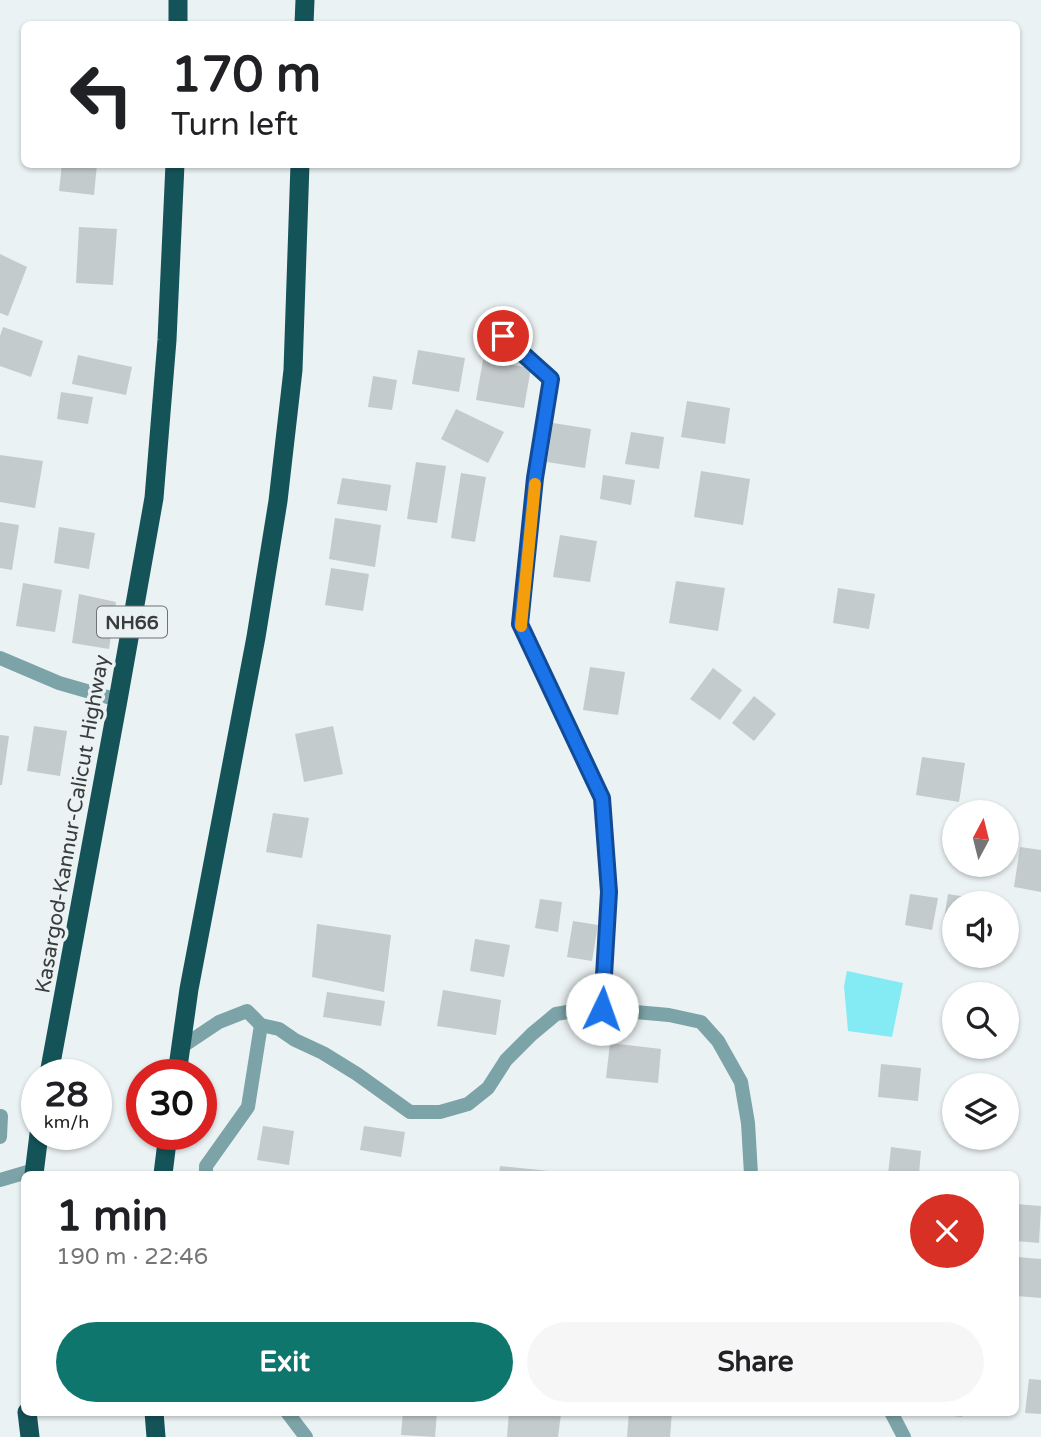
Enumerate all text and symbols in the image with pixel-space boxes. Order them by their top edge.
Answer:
text: 170 m [171,46,321,105]
icon: left [56,49,147,140]
text: Turn left [171,106,298,144]
pin [473,306,533,366]
icon: arrive [484,317,522,355]
road number: NH66 [97,607,167,638]
street label: Kasargod-Kannur-Calicut Highway [30,653,115,995]
north arrow [942,800,1018,877]
map controls [942,800,1019,1150]
button: sound [942,891,1019,968]
position arrow [565,972,639,1046]
button: search [942,982,1019,1059]
speed limit sign: 30 [126,1059,217,1150]
button: layers [942,1073,1019,1150]
text: 28 [45,1074,88,1116]
text: km/h [44,1111,89,1133]
text: 1 min [56,1191,168,1242]
button: close [910,1194,984,1268]
text: 190 m · 22:46 [56,1243,208,1271]
button: Exit [56,1322,513,1402]
button: Share [527,1322,984,1402]

